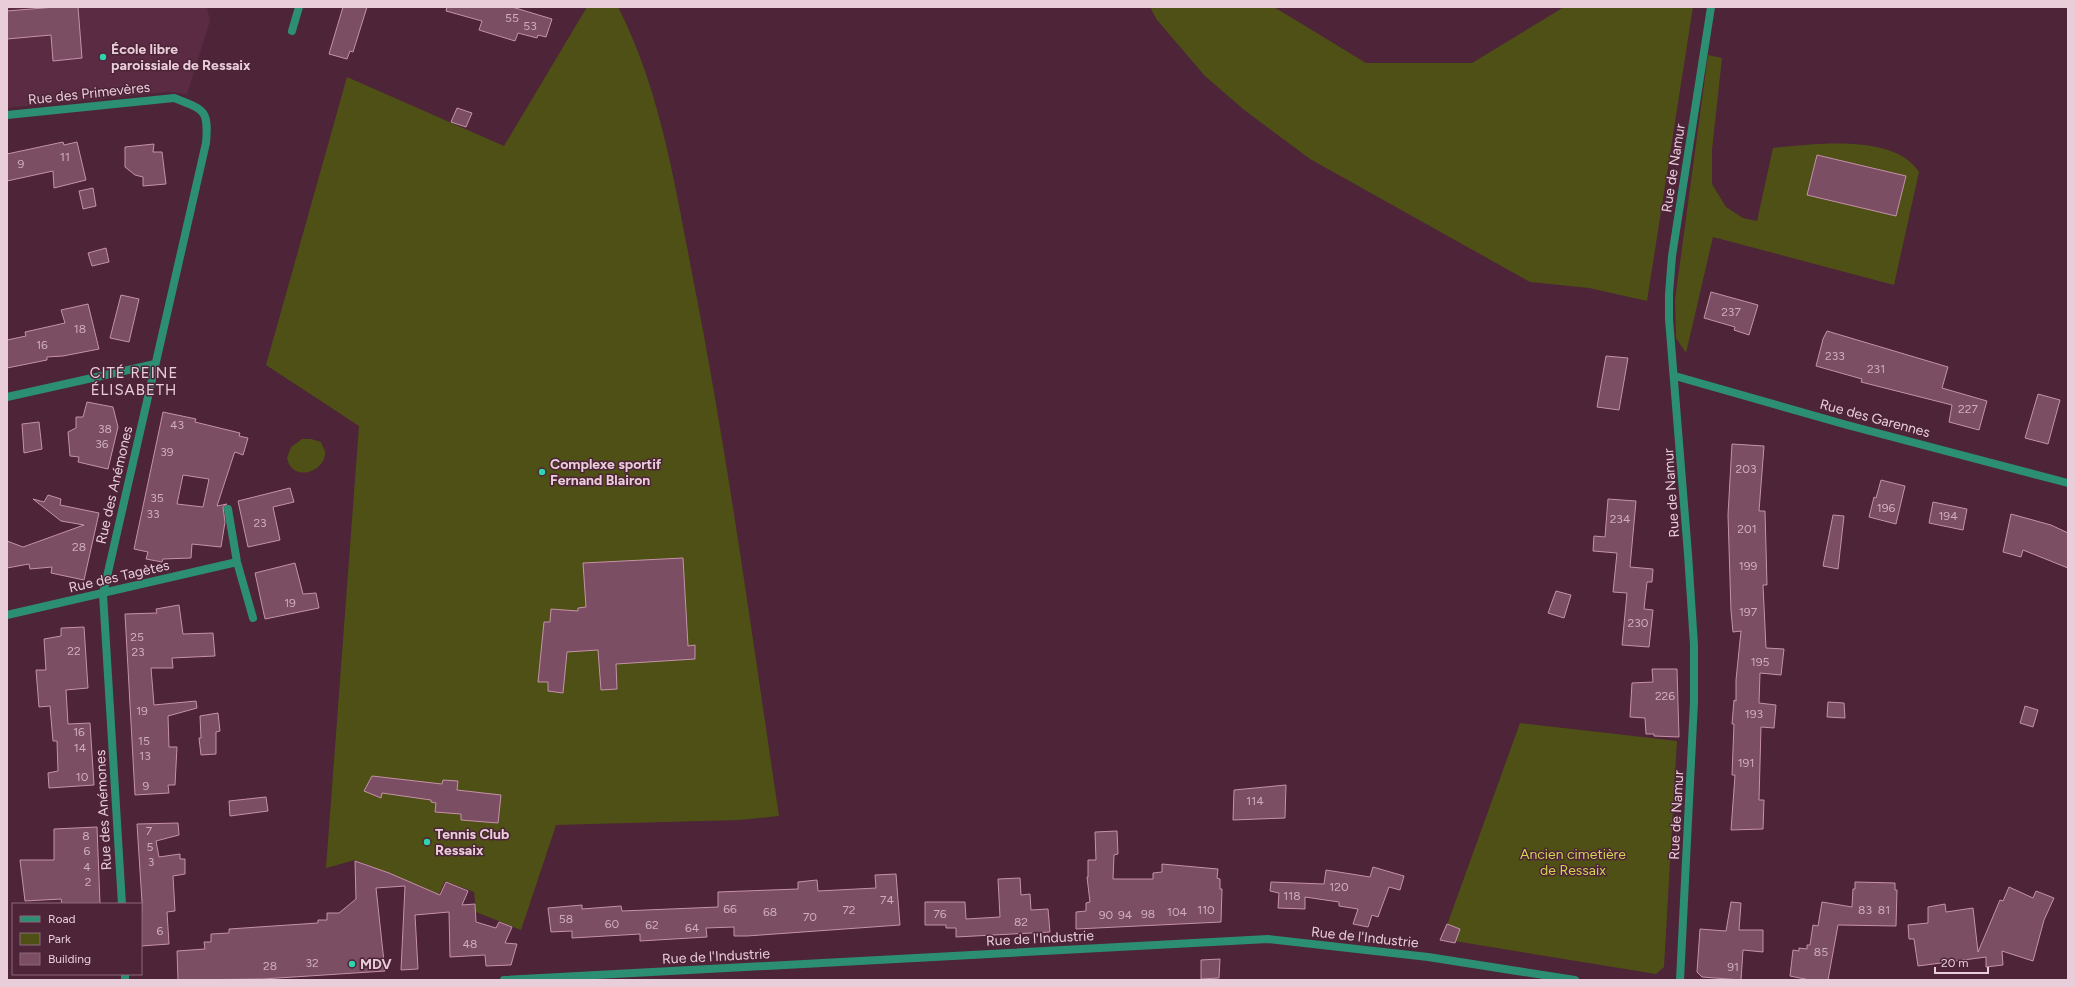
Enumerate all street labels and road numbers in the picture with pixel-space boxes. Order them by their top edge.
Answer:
street label: Rue des Primevères [27,79,151,108]
street label: Rue de Namur [1658,122,1689,214]
street label: Rue des Garennes [1818,396,1932,441]
street label: Rue des Anémones [93,425,136,546]
street label: Rue de Namur [1660,448,1683,538]
street label: Rue des Tagètes [67,557,171,596]
street label: Rue des Anémones [92,749,115,871]
street label: Rue de Namur [1666,770,1687,860]
street label: Rue de l'Industrie [1310,923,1420,952]
street label: Rue de l'Industrie [986,927,1095,950]
street label: Rue de l'Industrie [662,945,771,968]

